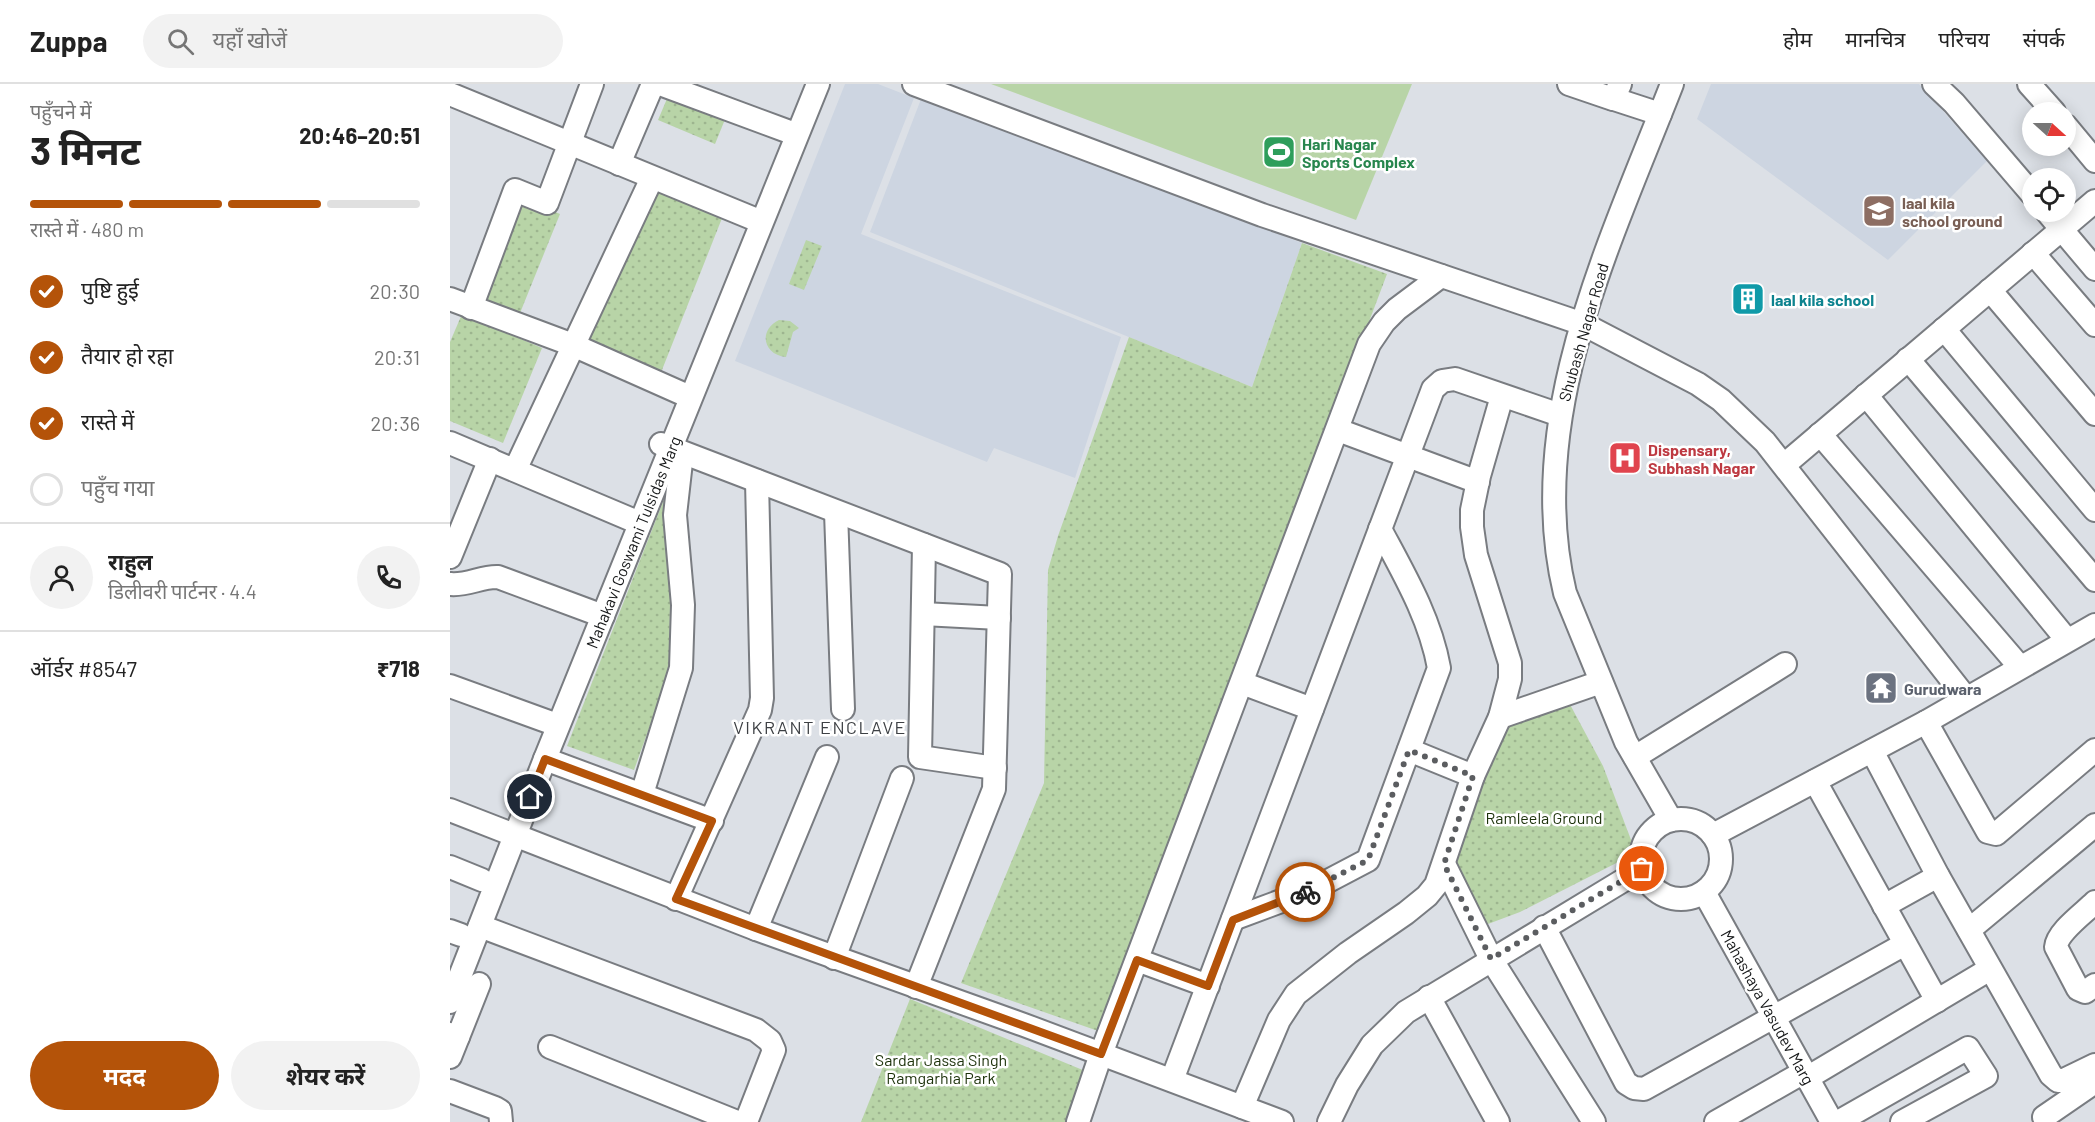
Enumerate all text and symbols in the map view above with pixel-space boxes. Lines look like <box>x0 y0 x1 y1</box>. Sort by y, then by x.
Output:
search box <box>143 14 563 68</box>
text: Zuppa <box>30 24 107 58</box>
icon: search <box>164 25 197 58</box>
text: यहाँ खोजें <box>212 26 287 52</box>
text: होम <box>1783 26 1812 51</box>
text: मानचित्र <box>1845 26 1905 51</box>
text: परिचय <box>1938 26 1990 51</box>
text: संपर्क <box>2023 26 2065 51</box>
text: पहुँचने में <box>30 99 92 123</box>
north arrow <box>2022 102 2076 156</box>
map controls <box>2022 102 2076 222</box>
text: 20:46–20:51 <box>299 122 420 148</box>
text: 3 मिनट <box>30 126 141 173</box>
sports icon: Hari Nagar Sports Complex <box>1261 134 1297 170</box>
place label: Hari Nagar Sports Complex <box>1302 134 1415 171</box>
button: locate <box>2022 168 2076 222</box>
school or university icon: laal kila school ground <box>1861 193 1897 229</box>
place label: laal kila school ground <box>1902 193 2002 230</box>
text: रास्ते में · 480 m <box>30 217 144 241</box>
street label: Shubash Nagar Road <box>1554 261 1612 403</box>
icon: check <box>30 275 63 308</box>
text: पुष्टि हुई <box>81 276 139 302</box>
text: 20:30 <box>370 279 420 303</box>
building icon: laal kila school <box>1730 281 1766 317</box>
place label: laal kila school <box>1771 290 1874 309</box>
icon: check <box>30 341 63 374</box>
text: तैयार हो रहा <box>81 342 174 368</box>
text: 20:31 <box>374 345 420 369</box>
icon: check <box>30 407 63 440</box>
text: रास्ते में <box>81 408 134 434</box>
text: 20:36 <box>371 411 420 435</box>
street label: Mahakavi Goswami Tulsidas Marg <box>582 433 684 651</box>
hospital icon: Dispensary, Subhash Nagar <box>1607 440 1643 476</box>
place label: Dispensary, Subhash Nagar <box>1648 440 1755 477</box>
text: पहुँच गया <box>81 474 154 500</box>
button: person <box>30 546 93 609</box>
button: phone <box>357 546 420 609</box>
text: राहुल <box>108 548 153 574</box>
text: डिलीवरी पार्टनर · 4.4 <box>108 579 257 603</box>
text: ऑर्डर #8547 <box>30 655 137 681</box>
text: ₹718 <box>377 655 420 681</box>
temple icon: Gurudwara <box>1863 670 1899 706</box>
place label: Gurudwara <box>1904 679 1981 698</box>
district label: VIKRANT ENCLAVE <box>733 716 907 738</box>
pin <box>504 771 555 822</box>
icon: home <box>513 780 546 813</box>
park label: Ramleela Ground <box>1485 808 1603 827</box>
pin <box>1616 843 1667 894</box>
icon: bag <box>1625 852 1658 885</box>
courier <box>1275 862 1335 922</box>
icon: bike <box>1289 876 1322 909</box>
street label: Mahashaya Vasudev Marg <box>1717 926 1819 1088</box>
button: मदद <box>30 1041 219 1110</box>
button: शेयर करें <box>231 1041 420 1110</box>
park label: Sardar Jassa Singh Ramgarhia Park <box>875 1050 1007 1087</box>

